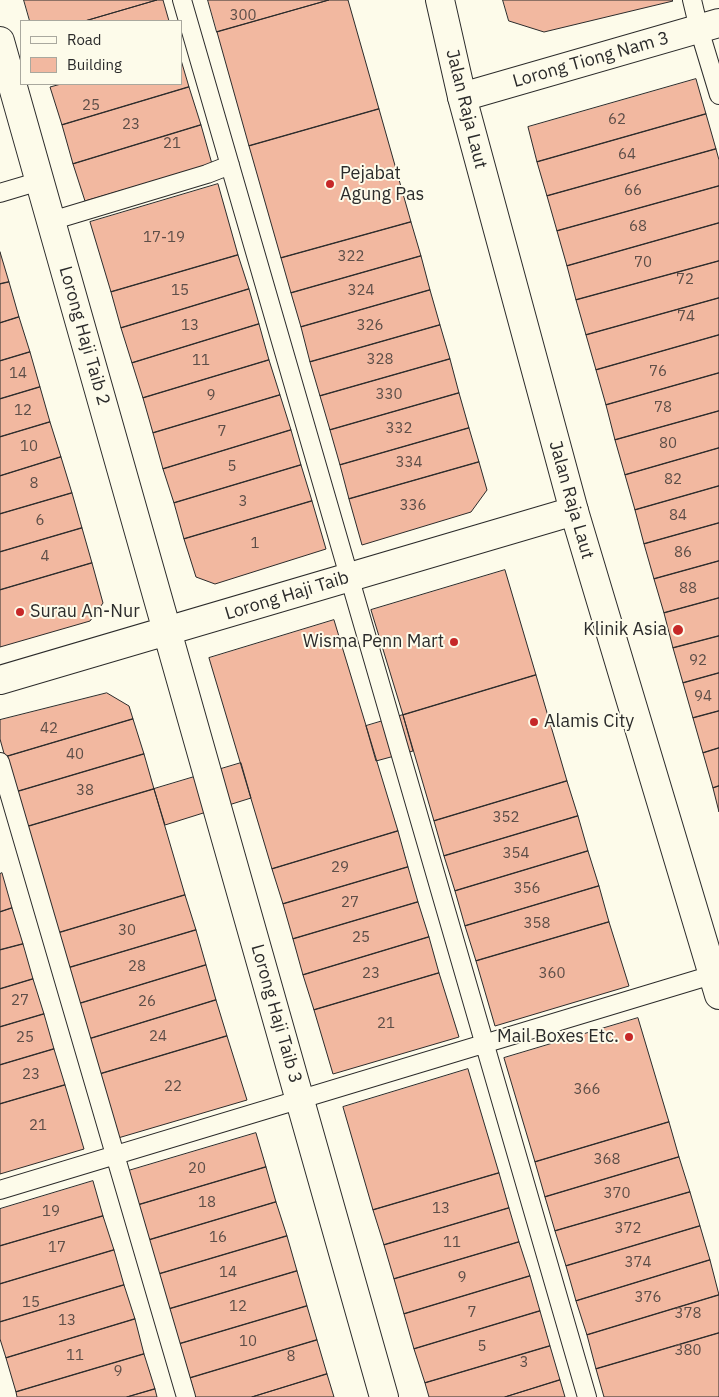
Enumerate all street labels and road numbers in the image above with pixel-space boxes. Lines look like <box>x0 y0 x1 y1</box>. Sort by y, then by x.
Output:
street label: Lorong Tiong Nam 3 <box>510 27 672 93</box>
street label: Jalan Raja Laut <box>441 47 491 171</box>
street label: Lorong Haji Taib 2 <box>54 264 114 408</box>
street label: Jalan Raja Laut <box>544 438 598 562</box>
street label: Lorong Haji Taib <box>222 567 352 625</box>
street label: Lorong Haji Taib 3 <box>246 942 306 1086</box>

